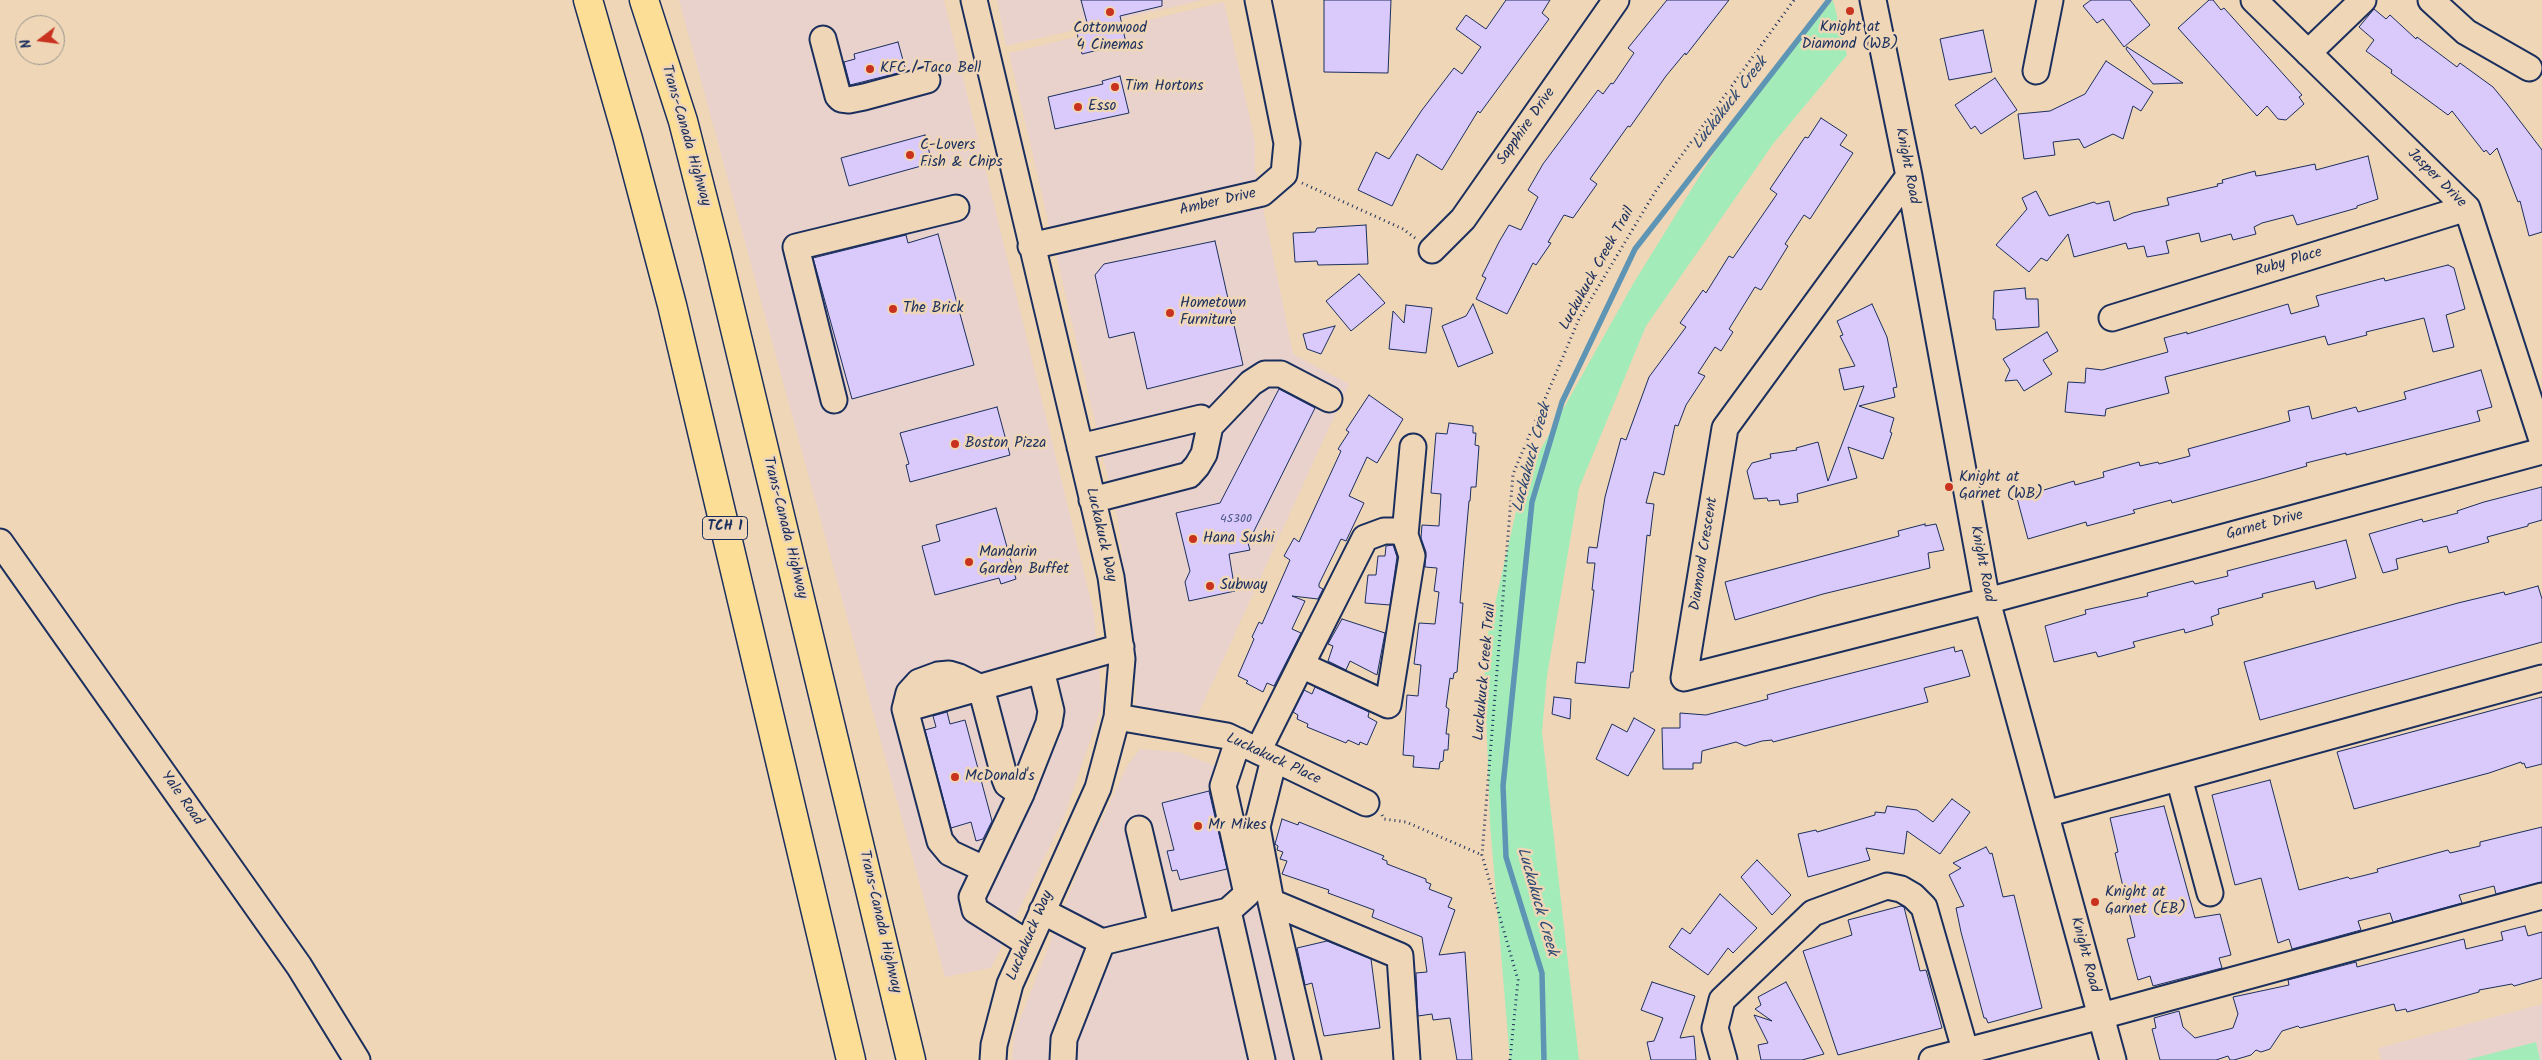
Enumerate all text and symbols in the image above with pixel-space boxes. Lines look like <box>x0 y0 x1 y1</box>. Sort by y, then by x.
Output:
marker: Knight at Diamond (WB) <box>1844 5 1856 17</box>
marker: Cottonwood 4 Cinemas <box>1104 6 1116 18</box>
north arrow <box>15 15 65 65</box>
place label: Knight at Diamond (WB) <box>1802 19 1898 54</box>
place label: Cottonwood 4 Cinemas <box>1073 20 1147 55</box>
text: N <box>15 37 38 51</box>
water label: Luckakuck Creek <box>1689 54 1773 154</box>
place label: KFC / Taco Bell <box>880 60 981 78</box>
street label: Trans-Canada Highway <box>656 63 714 209</box>
marker: KFC / Taco Bell <box>864 63 876 75</box>
place label: Tim Hortons <box>1125 78 1203 96</box>
marker: Tim Hortons <box>1109 81 1121 93</box>
street label: Sapphire Drive <box>1494 85 1560 169</box>
place label: Esso <box>1088 98 1116 116</box>
marker: Esso <box>1072 101 1084 113</box>
street label: Knight Road <box>1890 126 1922 206</box>
place label: C-Lovers Fish & Chips <box>920 137 1003 172</box>
street label: Jasper Drive <box>2403 146 2469 212</box>
marker: C-Lovers Fish & Chips <box>904 149 916 161</box>
street label: Amber Drive <box>1178 185 1258 221</box>
street label: Luckukuck Creek Trail <box>1557 204 1639 334</box>
street label: Ruby Place <box>2253 244 2325 282</box>
place label: Hometown Furniture <box>1180 295 1246 330</box>
place label: The Brick <box>903 300 964 318</box>
marker: The Brick <box>887 303 899 315</box>
marker: Hometown Furniture <box>1164 307 1176 319</box>
water label: Luckakuck Creek <box>1509 402 1557 514</box>
place label: Boston Pizza <box>965 435 1046 453</box>
marker: Boston Pizza <box>949 438 961 450</box>
street label: Trans-Canada Highway <box>758 455 810 601</box>
place label: Knight at Garnet (WB) <box>1959 469 2043 504</box>
marker: Knight at Garnet (WB) <box>1943 481 1955 493</box>
street label: Luckakuck Way <box>1080 486 1120 584</box>
street label: Diamond Crescent <box>1687 496 1723 612</box>
street label: Garnet Drive <box>2225 507 2305 545</box>
house number: 45300 <box>1220 513 1252 527</box>
road number: TCH 1 <box>702 516 748 540</box>
street label: Knight Road <box>1965 524 1997 604</box>
place label: Hana Sushi <box>1203 530 1274 548</box>
marker: Hana Sushi <box>1187 533 1199 545</box>
place label: Mandarin Garden Buffet <box>979 544 1069 579</box>
marker: Mandarin Garden Buffet <box>963 556 975 568</box>
place label: Subway <box>1220 577 1267 595</box>
marker: Subway <box>1204 580 1216 592</box>
street label: Luckukuck Creek Trail <box>1471 602 1501 742</box>
street label: Luckakuck Place <box>1223 730 1323 790</box>
street label: Yale Road <box>156 768 206 830</box>
place label: McDonald's <box>965 768 1035 786</box>
marker: McDonald's <box>949 771 961 783</box>
place label: Mr Mikes <box>1208 817 1266 835</box>
marker: Mr Mikes <box>1192 820 1204 832</box>
water label: Luckakuck Creek <box>1511 846 1561 958</box>
street label: Trans-Canada Highway <box>854 849 904 995</box>
place label: Knight at Garnet (EB) <box>2105 884 2186 919</box>
street label: Luckakuck Way <box>1004 888 1058 984</box>
marker: Knight at Garnet (EB) <box>2089 896 2101 908</box>
street label: Knight Road <box>2065 915 2103 995</box>

